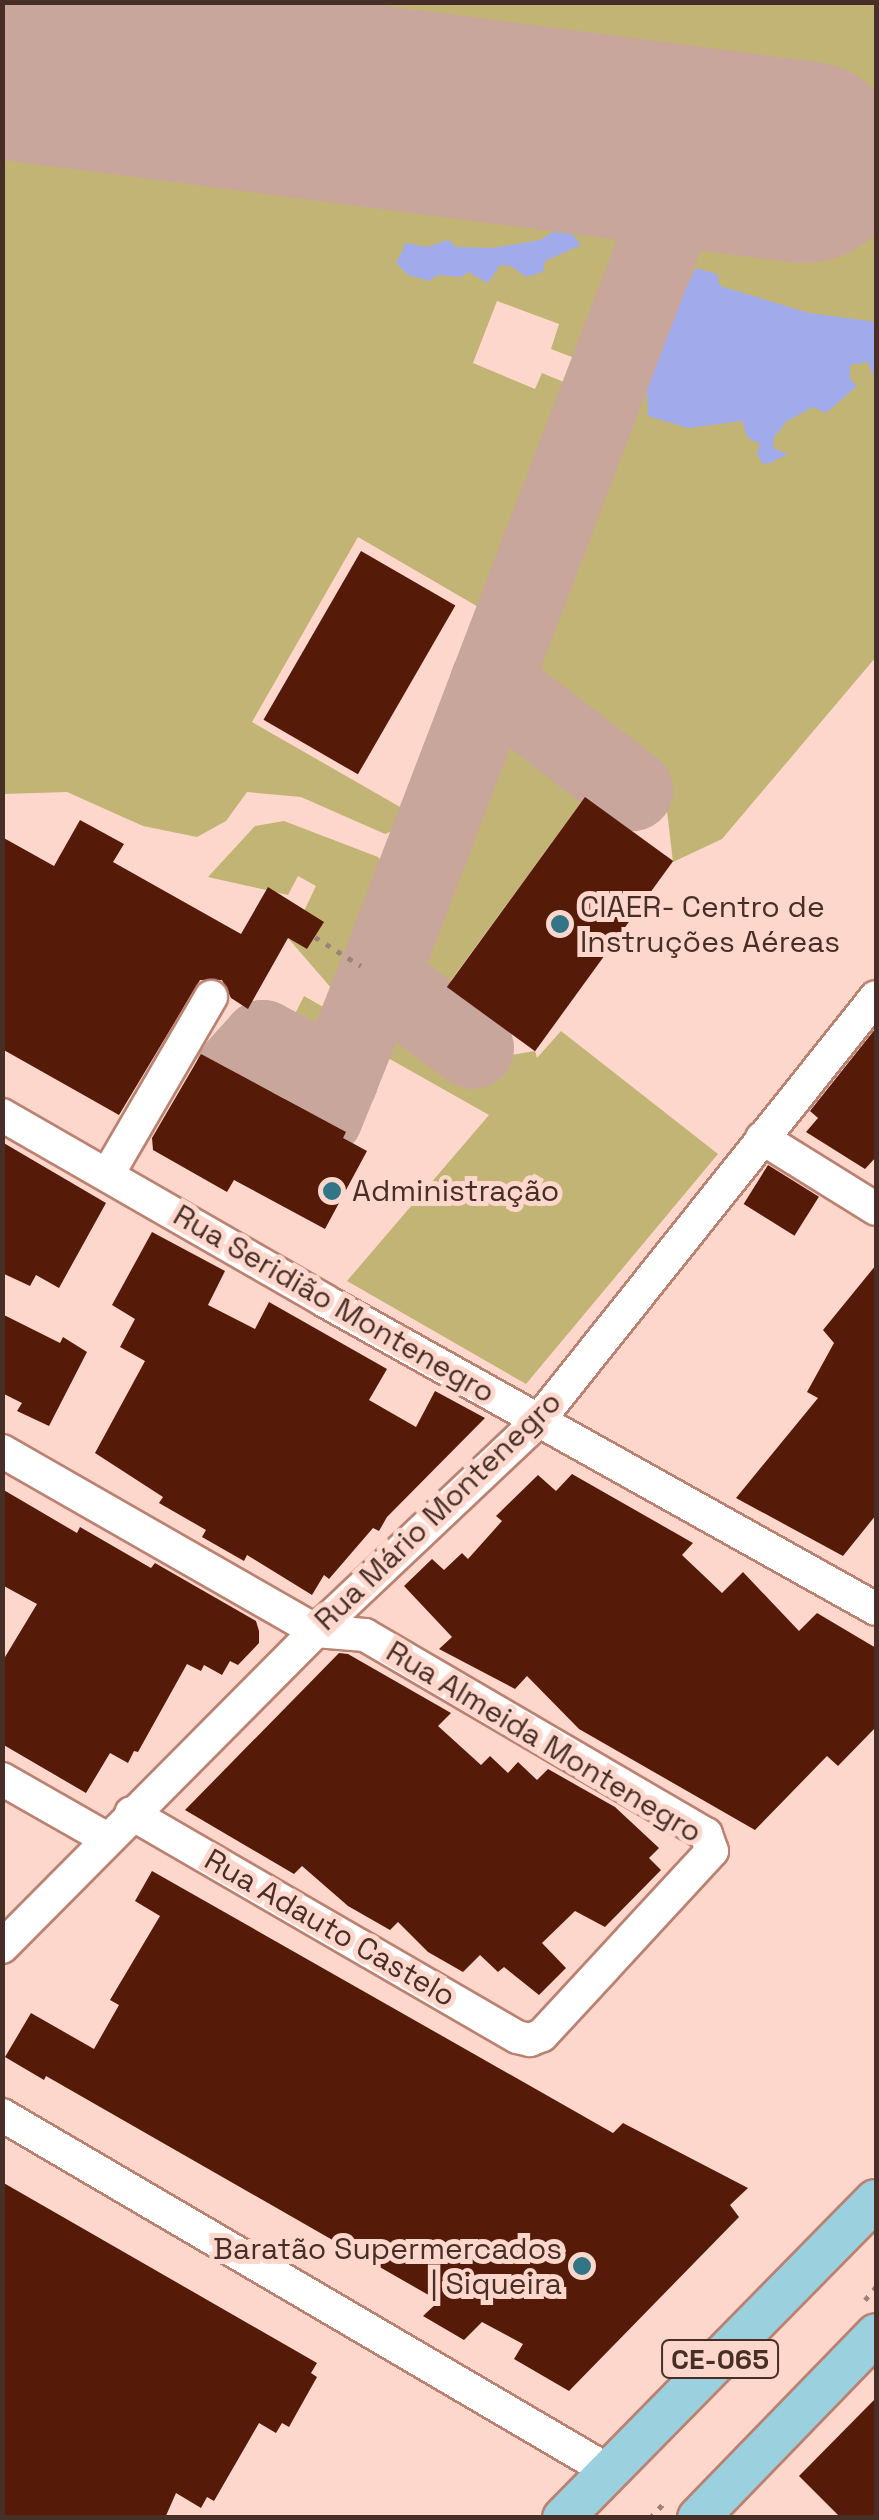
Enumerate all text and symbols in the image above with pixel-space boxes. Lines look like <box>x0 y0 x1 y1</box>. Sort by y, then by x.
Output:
place label: CIAER- Centro de Instruções Aéreas <box>580 889 841 960</box>
marker: CIAER- Centro de Instruções Aéreas <box>549 913 571 935</box>
place label: Administração <box>352 1173 559 1209</box>
marker: Administração <box>321 1180 343 1202</box>
street label: Rua Seridião Montenegro <box>167 1197 501 1411</box>
street label: Rua Mário Montenegro <box>307 1384 569 1638</box>
street label: Rua Almeida Montenegro <box>380 1633 708 1851</box>
street label: Rua Adauto Castelo <box>198 1841 462 2015</box>
place label: Baratão Supermercados | Siqueira <box>213 2231 562 2302</box>
marker: Baratão Supermercados | Siqueira <box>571 2255 593 2277</box>
road number: CE-065 <box>660 2336 780 2382</box>

